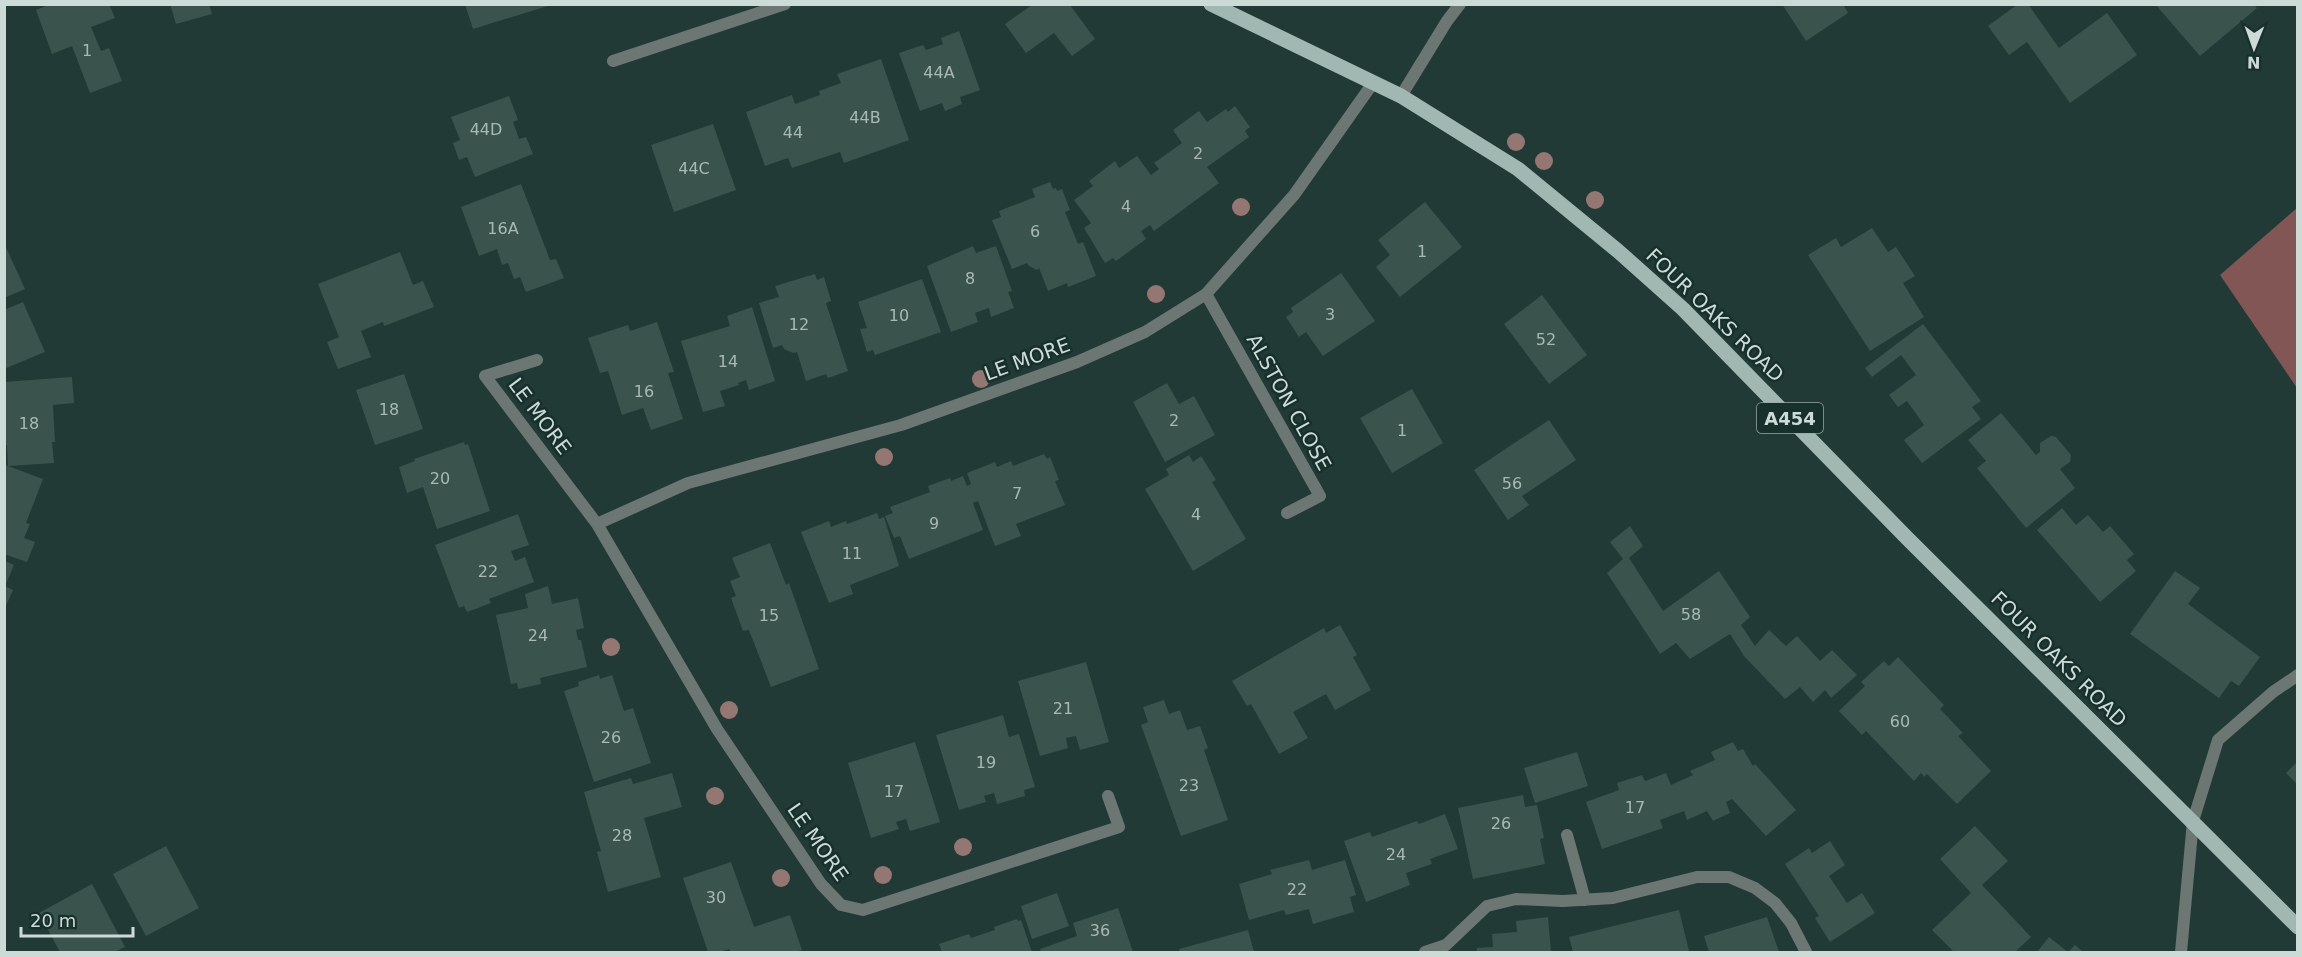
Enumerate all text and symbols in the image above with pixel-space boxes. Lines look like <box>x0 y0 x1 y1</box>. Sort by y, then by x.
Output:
north arrow <box>2224 18 2284 78</box>
house number: 1 <box>82 41 92 60</box>
text: N <box>2247 53 2261 72</box>
house number: 44A <box>923 63 955 82</box>
house number: 44B <box>849 108 881 127</box>
house number: 44D <box>470 120 502 139</box>
house number: 44 <box>783 123 803 142</box>
house number: 2 <box>1193 144 1203 163</box>
house number: 44C <box>678 159 710 178</box>
house number: 4 <box>1121 197 1131 216</box>
house number: 16A <box>487 219 519 238</box>
house number: 6 <box>1030 222 1040 241</box>
house number: 1 <box>1417 242 1427 261</box>
street label: FOUR OAKS ROAD <box>1641 243 1789 387</box>
house number: 8 <box>965 269 975 288</box>
house number: 3 <box>1325 305 1335 324</box>
house number: 10 <box>889 306 909 325</box>
house number: 12 <box>789 315 809 334</box>
street label: ALSTON CLOSE <box>1242 330 1336 474</box>
house number: 52 <box>1536 330 1556 349</box>
street label: LE MORE <box>981 332 1073 386</box>
house number: 14 <box>718 352 738 371</box>
street label: LE MORE <box>503 373 577 459</box>
house number: 16 <box>634 382 654 401</box>
house number: 18 <box>379 400 399 419</box>
road number: A454 <box>1757 403 1823 433</box>
house number: 2 <box>1169 411 1179 430</box>
house number: 18 <box>19 414 39 433</box>
house number: 1 <box>1397 421 1407 440</box>
house number: 20 <box>430 469 450 488</box>
house number: 56 <box>1502 474 1522 493</box>
house number: 7 <box>1012 484 1022 503</box>
house number: 4 <box>1191 505 1201 524</box>
house number: 9 <box>929 514 939 533</box>
house number: 11 <box>842 544 862 563</box>
house number: 22 <box>478 562 498 581</box>
street label: FOUR OAKS ROAD <box>1986 586 2132 732</box>
house number: 58 <box>1681 605 1701 624</box>
house number: 15 <box>759 606 779 625</box>
house number: 24 <box>528 626 548 645</box>
house number: 21 <box>1053 699 1073 718</box>
house number: 60 <box>1890 712 1910 731</box>
house number: 26 <box>601 728 621 747</box>
house number: 19 <box>976 753 996 772</box>
house number: 23 <box>1179 776 1199 795</box>
house number: 17 <box>884 782 904 801</box>
street label: LE MORE <box>782 798 854 886</box>
house number: 17 <box>1625 798 1645 817</box>
house number: 26 <box>1491 814 1511 833</box>
house number: 28 <box>612 826 632 845</box>
house number: 24 <box>1386 845 1406 864</box>
house number: 22 <box>1287 880 1307 899</box>
house number: 30 <box>706 888 726 907</box>
scale bar <box>21 900 134 938</box>
text: 20 m <box>30 910 76 931</box>
house number: 36 <box>1090 921 1110 940</box>

